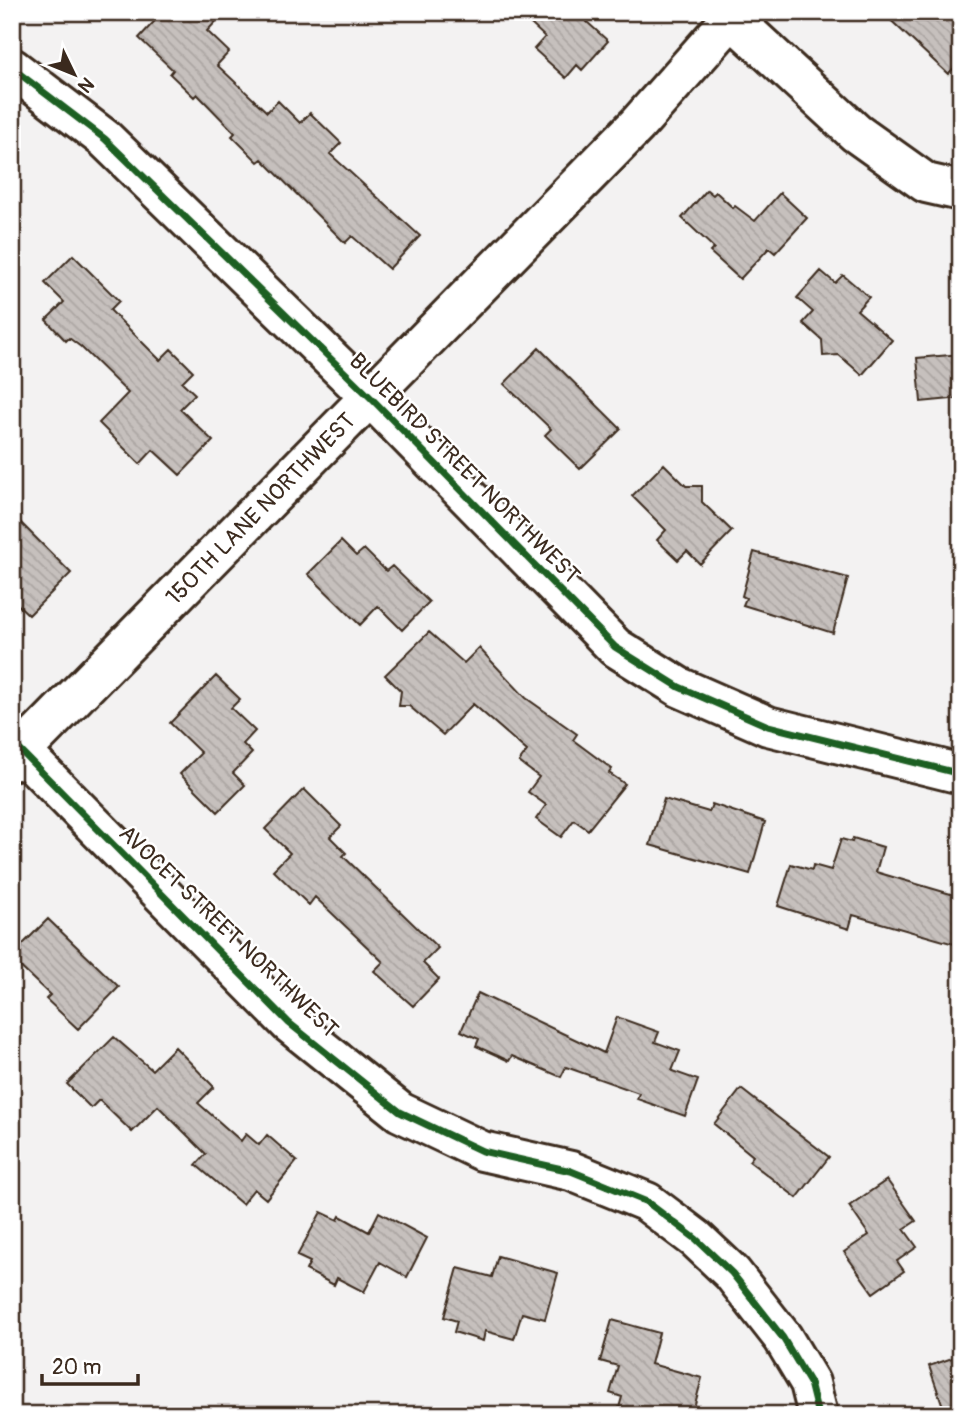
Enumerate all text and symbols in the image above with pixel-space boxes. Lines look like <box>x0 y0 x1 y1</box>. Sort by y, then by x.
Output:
north arrow <box>38 38 108 108</box>
text: N <box>72 72 99 98</box>
street label: BLUEBIRD STREET NORTHWEST <box>343 347 586 590</box>
street label: 150TH LANE NORTHWEST <box>160 406 362 611</box>
street label: AVOCET STREET NORTHWEST <box>113 819 345 1044</box>
scale bar <box>42 1343 138 1387</box>
text: 20 m <box>52 1354 101 1381</box>

